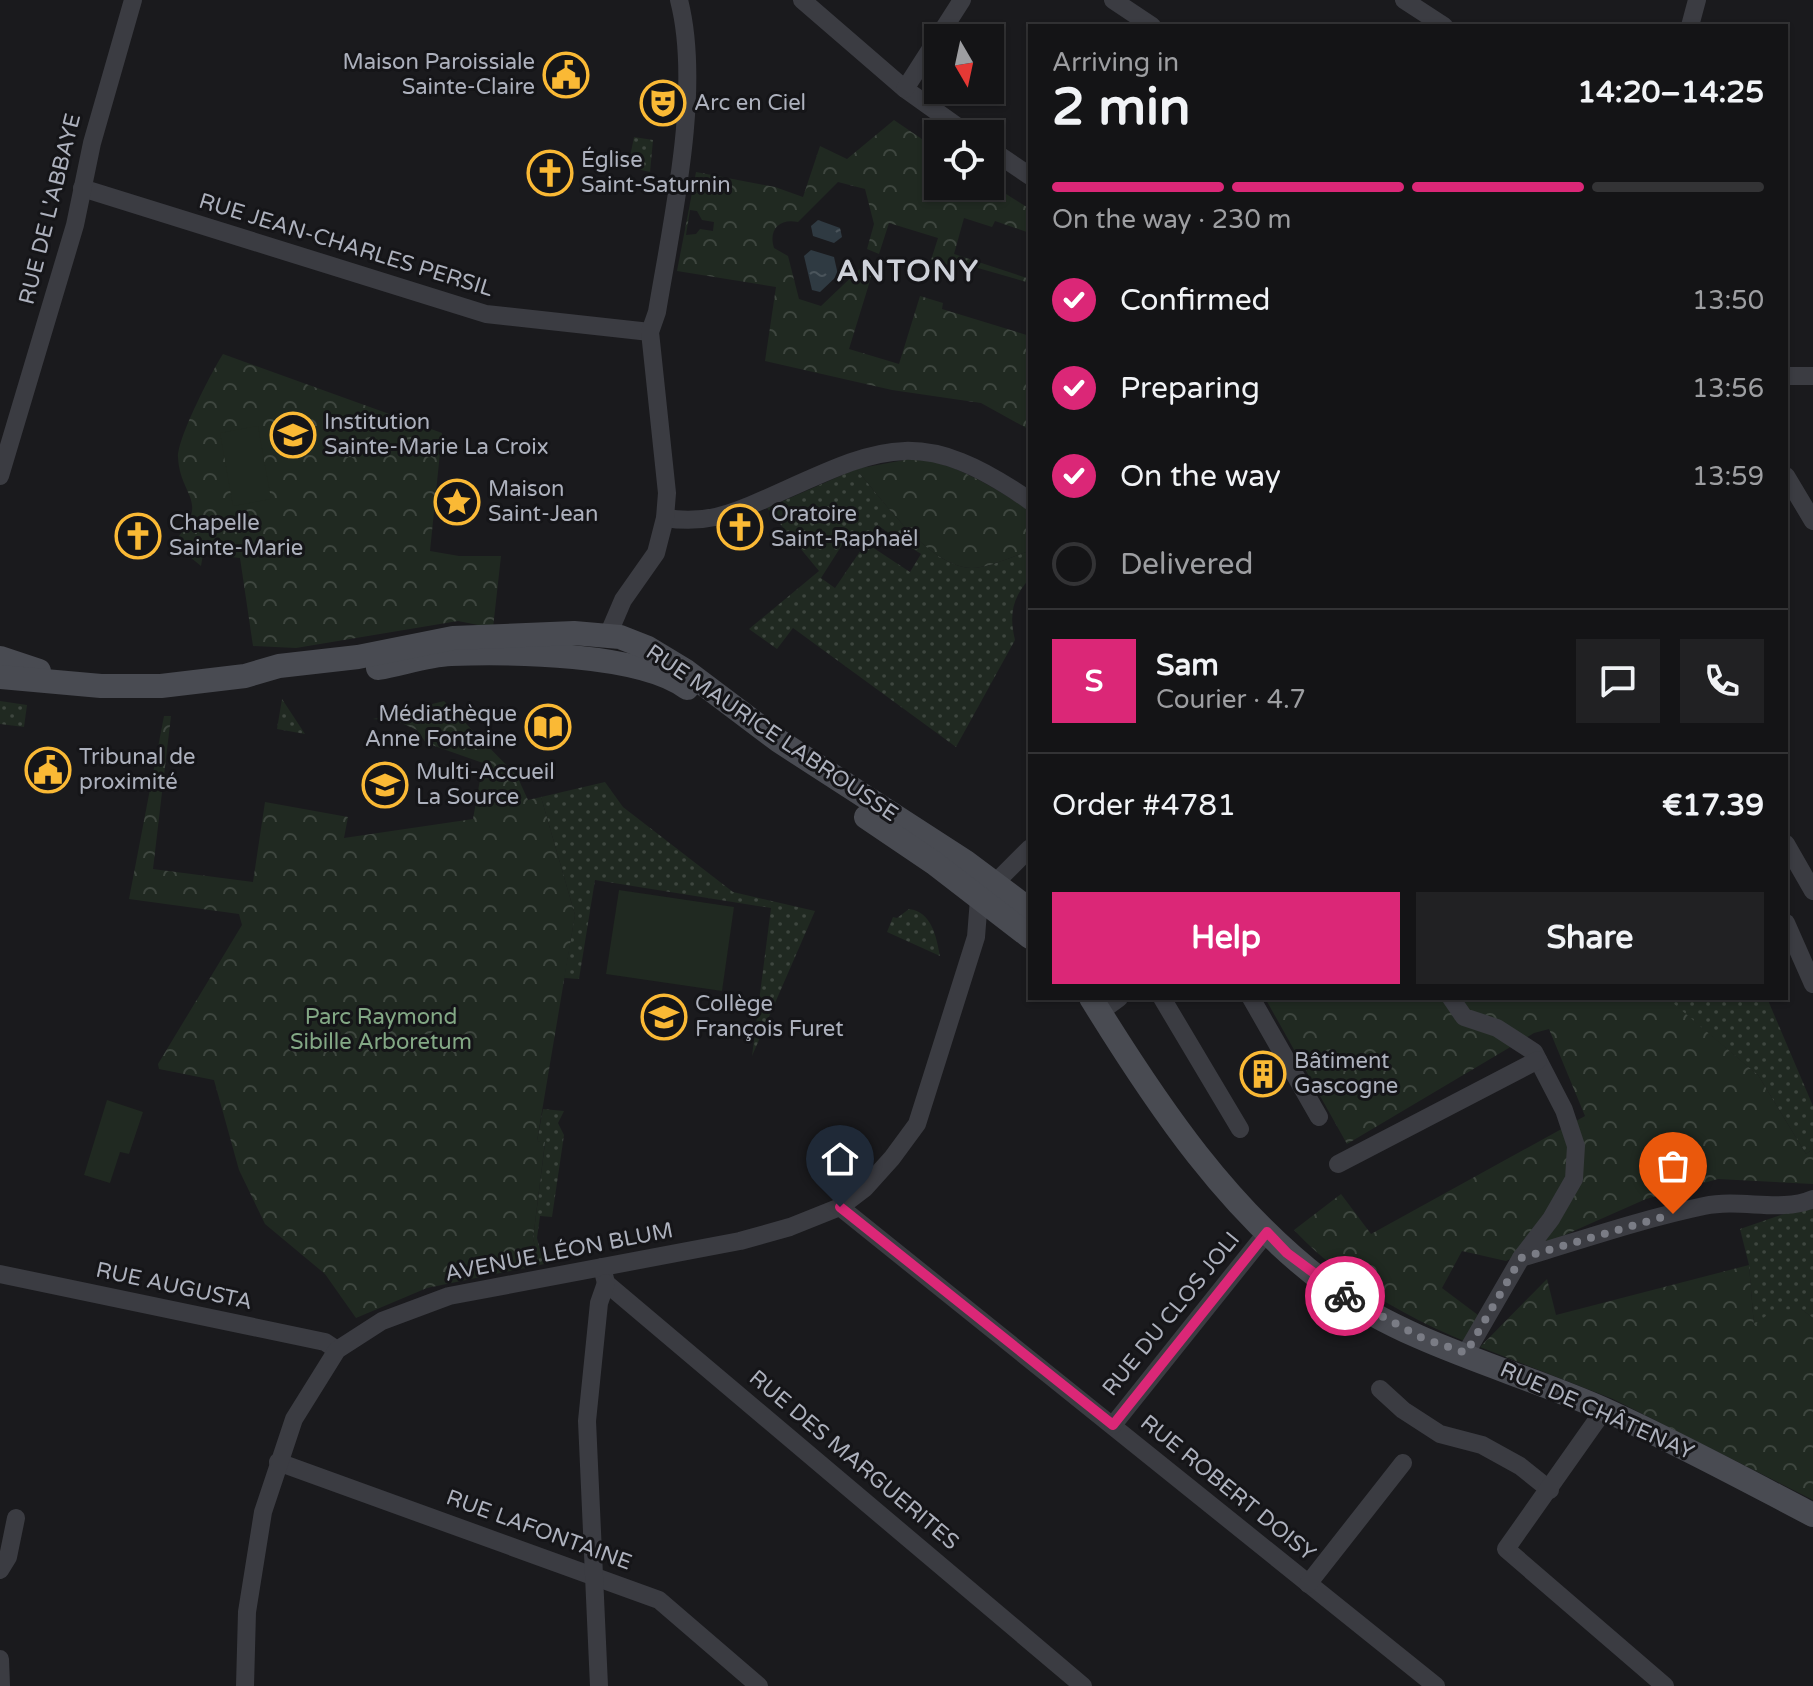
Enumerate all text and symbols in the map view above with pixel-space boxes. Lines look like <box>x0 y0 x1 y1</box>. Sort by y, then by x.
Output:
north arrow <box>924 24 1004 104</box>
map controls <box>924 24 1004 200</box>
text: Arriving in <box>1052 47 1179 78</box>
place label: Maison Paroissiale Sainte-Claire <box>342 49 535 100</box>
public building icon: Maison Paroissiale Sainte-Claire <box>542 51 590 99</box>
text: 14:20–14:25 <box>1577 74 1764 111</box>
text: 2 min <box>1052 76 1191 139</box>
theatre icon: Arc en Ciel <box>639 79 687 127</box>
place label: Arc en Ciel <box>694 90 806 116</box>
street label: RUE DE L'ABBAYE <box>14 111 86 307</box>
button: locate <box>924 120 1004 200</box>
place label: Église Saint-Saturnin <box>581 146 731 198</box>
church icon: Église Saint-Saturnin <box>526 149 574 197</box>
street label: RUE JEAN-CHARLES PERSIL <box>196 188 497 302</box>
text: On the way · 230 m <box>1052 204 1291 235</box>
district label: ANTONY <box>836 253 980 290</box>
icon: check <box>1052 278 1096 322</box>
text: Confirmed <box>1120 282 1271 319</box>
text: 13:50 <box>1692 285 1764 316</box>
icon: check <box>1052 366 1096 410</box>
text: Preparing <box>1120 370 1260 407</box>
text: 13:56 <box>1692 373 1764 404</box>
place label: Institution Sainte-Marie La Croix <box>324 409 549 460</box>
school or university icon: Institution Sainte-Marie La Croix <box>269 411 317 459</box>
icon: check <box>1052 454 1096 498</box>
text: On the way <box>1120 458 1281 495</box>
text: 13:59 <box>1692 461 1764 492</box>
place label: Maison Saint-Jean <box>488 476 598 527</box>
place icon: Maison Saint-Jean <box>433 478 481 526</box>
place label: Oratoire Saint-Raphaël <box>771 501 919 552</box>
church icon: Oratoire Saint-Raphaël <box>716 503 764 551</box>
place label: Chapelle Sainte-Marie <box>169 510 303 561</box>
church icon: Chapelle Sainte-Marie <box>114 512 162 560</box>
text: Delivered <box>1120 546 1254 583</box>
street label: RUE MAURICE LABROUSSE <box>641 639 903 827</box>
button: chat <box>1576 639 1660 723</box>
button: phone <box>1680 639 1764 723</box>
text: Sam <box>1156 647 1219 684</box>
text: S <box>1085 663 1103 700</box>
text: Courier · 4.7 <box>1156 684 1306 715</box>
place label: Médiathèque Anne Fontaine <box>365 701 517 752</box>
library icon: Médiathèque Anne Fontaine <box>524 703 572 751</box>
place label: Tribunal de proximité <box>79 744 196 795</box>
public building icon: Tribunal de proximité <box>24 746 72 794</box>
place label: Multi-Accueil La Source <box>416 759 555 810</box>
school or university icon: Multi-Accueil La Source <box>361 761 409 809</box>
text: Order #4781 <box>1052 787 1236 824</box>
text: €17.39 <box>1662 787 1764 824</box>
button: Help <box>1052 892 1400 984</box>
button: Share <box>1416 892 1764 984</box>
place label: Collège François Furet <box>695 991 844 1042</box>
school or university icon: Collège François Furet <box>640 993 688 1041</box>
park label: Parc Raymond Sibille Arboretum <box>290 1004 472 1055</box>
place label: Bâtiment Gascogne <box>1294 1048 1398 1099</box>
building icon: Bâtiment Gascogne <box>1239 1050 1287 1098</box>
pin <box>806 1125 874 1207</box>
pin <box>1639 1132 1707 1214</box>
icon: home <box>818 1137 862 1181</box>
icon: bag <box>1651 1144 1695 1188</box>
street label: AVENUE LÉON BLUM <box>442 1216 675 1287</box>
street label: RUE DU CLOS JOLI <box>1097 1227 1245 1401</box>
courier <box>1305 1256 1385 1336</box>
street label: RUE AUGUSTA <box>93 1257 255 1315</box>
icon: bike <box>1323 1274 1367 1318</box>
street label: RUE DE CHÂTENAY <box>1496 1356 1698 1465</box>
street label: RUE DES MARGUERITES <box>744 1365 964 1555</box>
street label: RUE ROBERT DOISY <box>1135 1409 1321 1567</box>
street label: RUE LAFONTAINE <box>443 1484 635 1576</box>

